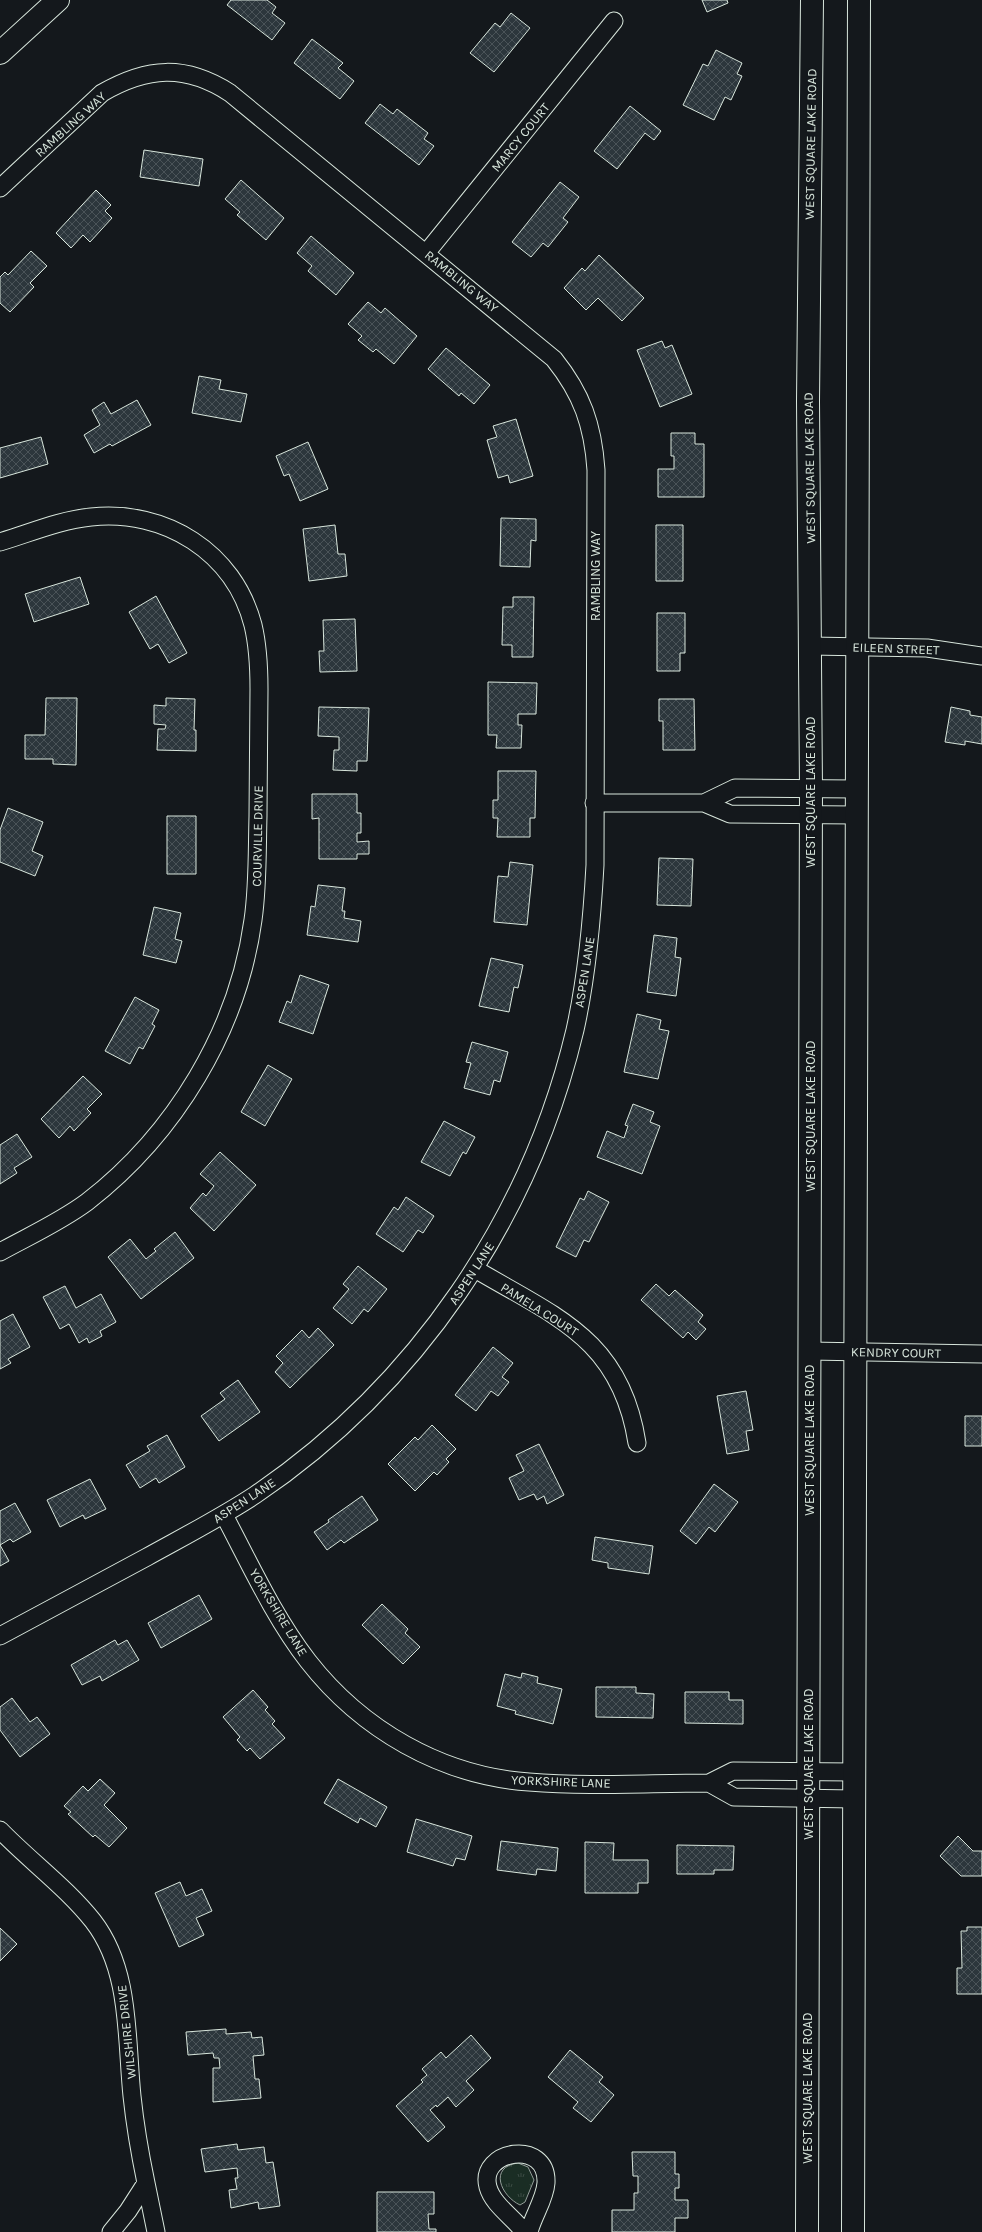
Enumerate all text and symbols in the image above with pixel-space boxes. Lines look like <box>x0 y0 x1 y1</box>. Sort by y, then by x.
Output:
street label: WEST SQUARE LAKE ROAD <box>802 68 819 220</box>
street label: RAMBLING WAY <box>32 89 109 160</box>
street label: MARCY COURT <box>488 100 553 175</box>
street label: RAMBLING WAY <box>422 247 501 316</box>
street label: WEST SQUARE LAKE ROAD <box>801 392 818 544</box>
street label: RAMBLING WAY <box>588 531 603 621</box>
street label: EILEEN STREET <box>852 639 940 658</box>
street label: WEST SQUARE LAKE ROAD <box>803 716 818 868</box>
street label: COURVILLE DRIVE <box>249 785 266 887</box>
street label: ASPEN LANE <box>571 936 597 1009</box>
street label: WEST SQUARE LAKE ROAD <box>803 1040 818 1192</box>
street label: ASPEN LANE <box>446 1239 497 1307</box>
street label: PAMELA COURT <box>498 1280 582 1339</box>
street label: KENDRY COURT <box>851 1344 942 1361</box>
street label: WEST SQUARE LAKE ROAD <box>802 1364 817 1516</box>
street label: ASPEN LANE <box>210 1475 278 1526</box>
street label: YORKSHIRE LANE <box>247 1566 311 1659</box>
street label: WEST SQUARE LAKE ROAD <box>801 1688 816 1840</box>
street label: YORKSHIRE LANE <box>511 1772 611 1791</box>
street label: WILSHIRE DRIVE <box>114 1984 139 2080</box>
street label: WEST SQUARE LAKE ROAD <box>800 2012 815 2164</box>

